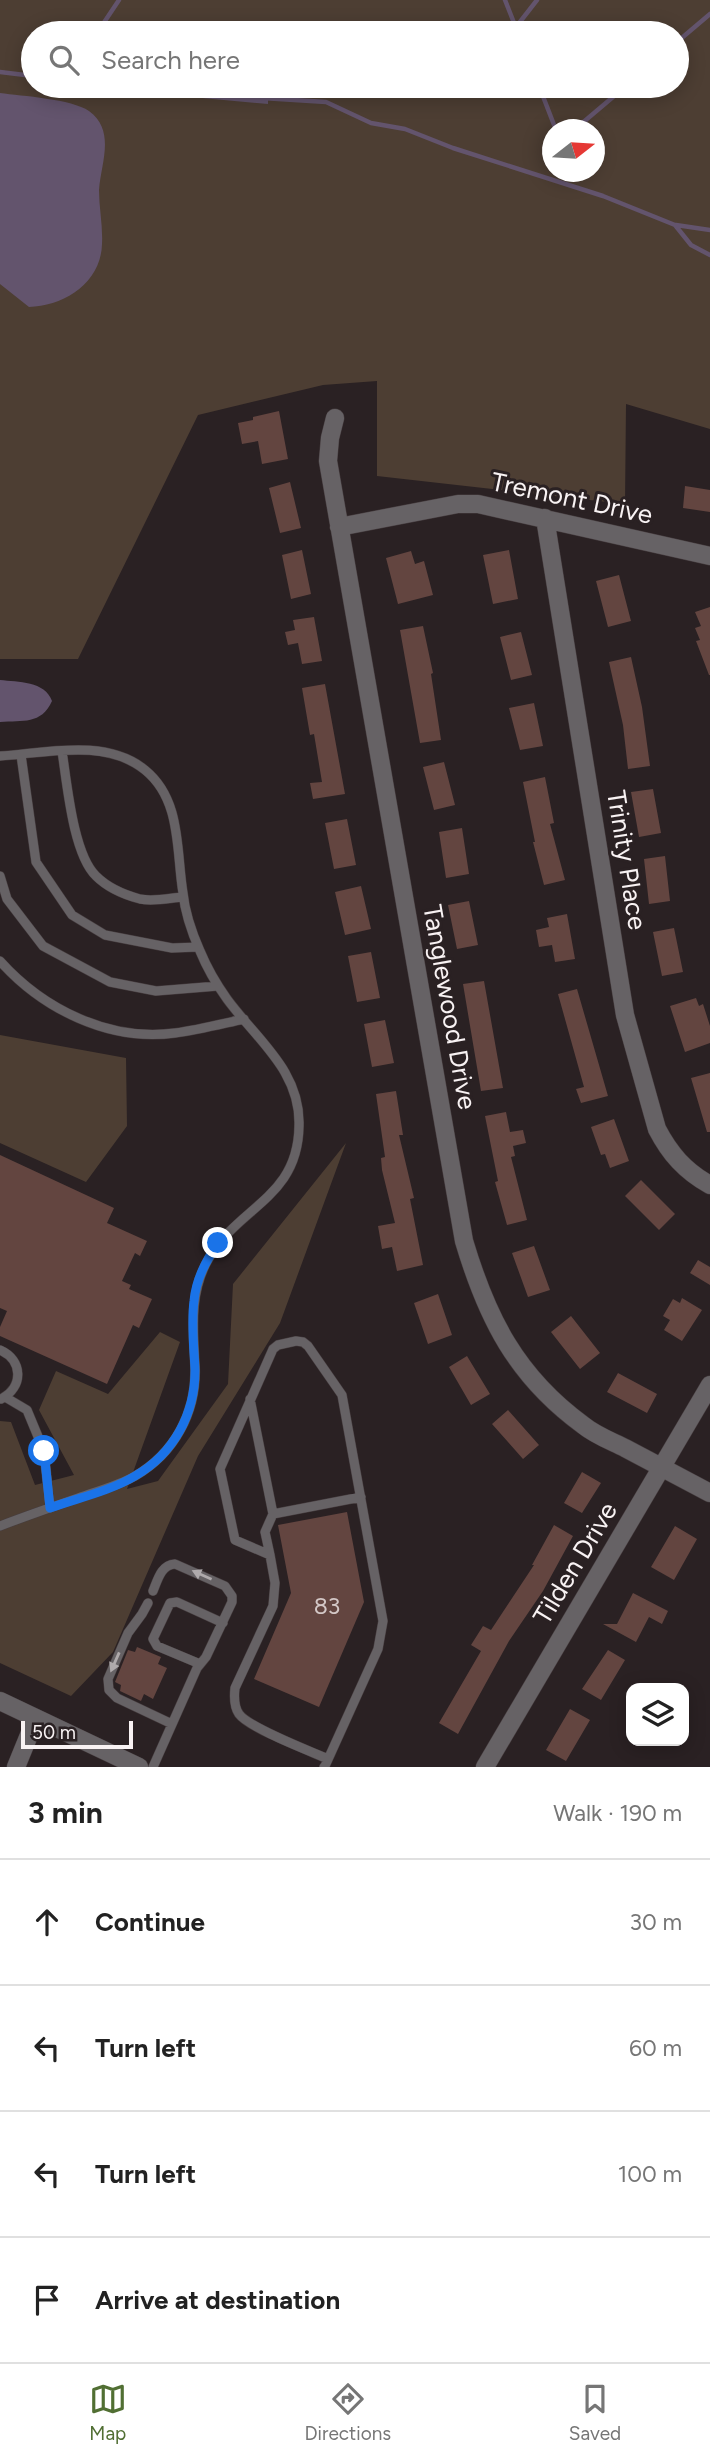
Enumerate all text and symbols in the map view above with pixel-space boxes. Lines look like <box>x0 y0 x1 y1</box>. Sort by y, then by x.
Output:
search box <box>21 21 689 98</box>
icon: search <box>45 41 83 79</box>
text: Search here <box>101 44 240 76</box>
north arrow <box>542 119 605 182</box>
street label: Tremont Drive <box>488 465 656 531</box>
street label: Trinity Place <box>600 788 654 932</box>
street label: Tanglewood Drive <box>416 902 484 1112</box>
route end <box>202 1227 233 1258</box>
route start <box>28 1435 59 1466</box>
street label: Tilden Drive <box>526 1496 624 1630</box>
one-way arrow <box>192 1569 212 1581</box>
house number: 83 <box>314 1592 340 1620</box>
one-way arrow <box>109 1652 121 1672</box>
map controls <box>626 1683 689 1746</box>
button: layers <box>626 1683 689 1746</box>
scale bar <box>21 1718 133 1750</box>
text: 50 m <box>32 1721 76 1744</box>
text: 3 min <box>28 1794 103 1831</box>
text: Walk · 190 m <box>553 1799 682 1827</box>
icon: ahead <box>28 1903 66 1941</box>
text: Continue <box>95 1906 205 1938</box>
text: 30 m <box>629 1908 682 1936</box>
icon: left <box>28 2029 66 2067</box>
text: Turn left <box>95 2032 196 2064</box>
text: 60 m <box>629 2034 682 2062</box>
icon: left <box>28 2155 66 2193</box>
text: Turn left <box>95 2158 196 2190</box>
text: 100 m <box>618 2160 682 2188</box>
icon: arrive <box>28 2281 66 2319</box>
text: Arrive at destination <box>95 2284 340 2316</box>
tab: Map <box>89 2380 127 2445</box>
tab: Directions <box>304 2380 391 2445</box>
tab: Saved <box>569 2380 621 2445</box>

